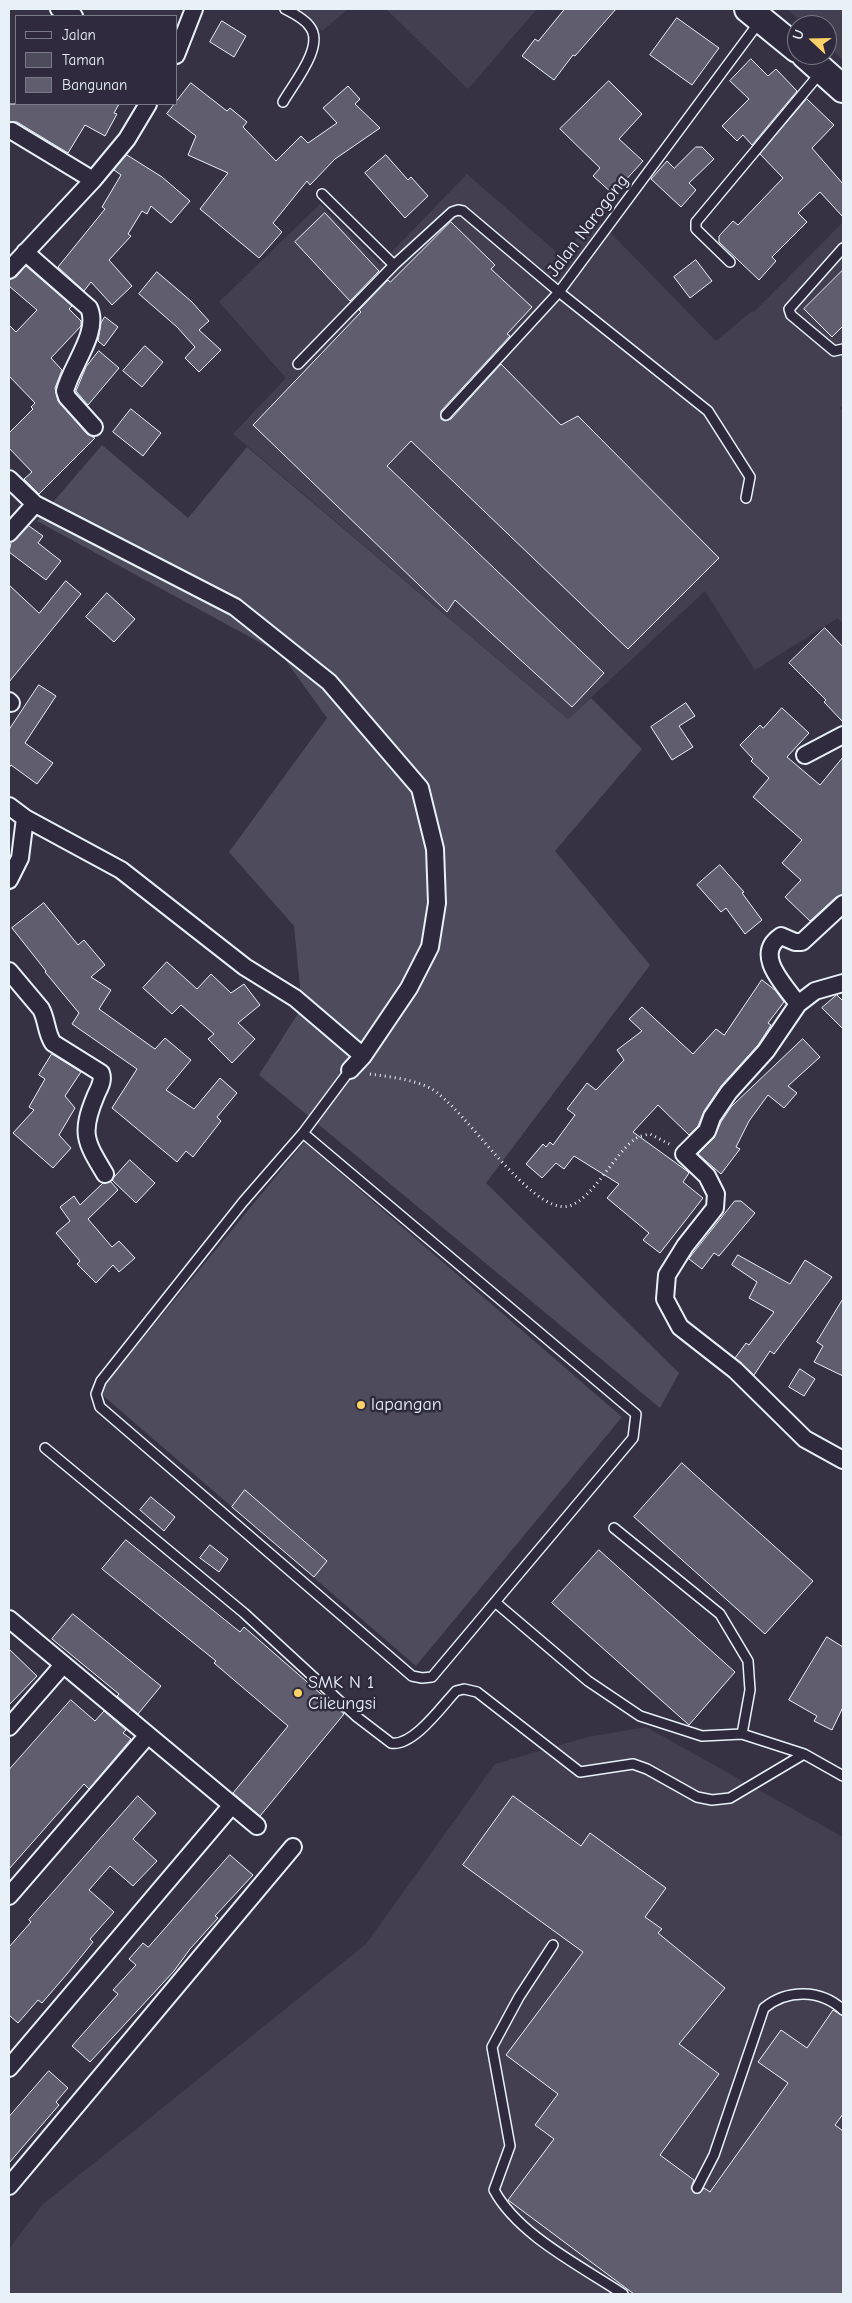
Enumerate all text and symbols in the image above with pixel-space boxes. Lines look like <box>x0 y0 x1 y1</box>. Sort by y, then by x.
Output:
legend <box>15 15 178 105</box>
north arrow <box>787 15 837 65</box>
text: Jalan <box>62 26 96 44</box>
text: U <box>789 27 808 42</box>
text: Taman <box>62 51 105 69</box>
text: Bangunan <box>62 76 127 94</box>
street label: Jalan Narogong <box>542 170 634 282</box>
place label: lapangan <box>371 1394 442 1416</box>
marker: lapangan <box>355 1399 367 1411</box>
place label: SMK N 1 Cileungsi <box>308 1672 376 1715</box>
marker: SMK N 1 Cileungsi <box>292 1687 304 1699</box>

